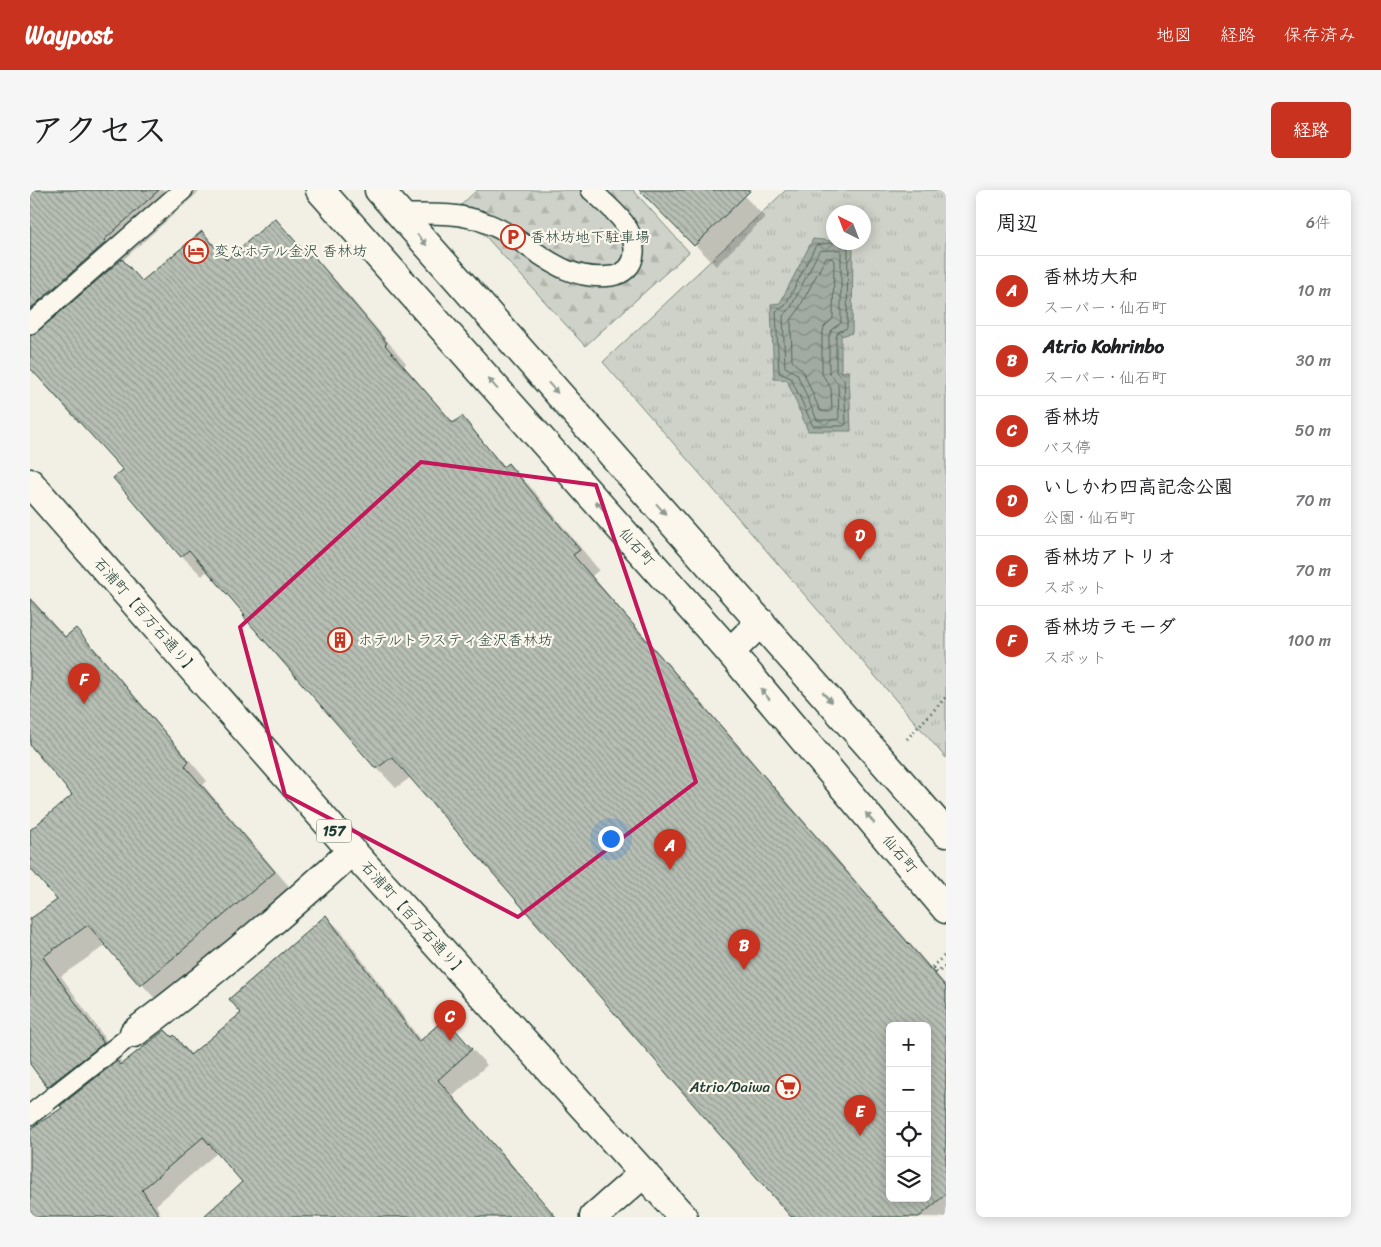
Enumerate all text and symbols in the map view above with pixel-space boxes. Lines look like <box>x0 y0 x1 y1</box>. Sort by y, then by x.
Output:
text: Waypost <box>25 14 113 56</box>
text: 地図 <box>1156 19 1192 51</box>
text: 経路 <box>1220 19 1256 51</box>
text: 保存済み <box>1284 19 1356 51</box>
text: アクセス <box>30 99 168 161</box>
button: 経路 <box>1271 102 1351 158</box>
text: 周辺 <box>996 204 1038 242</box>
north arrow <box>826 205 871 250</box>
text: 6件 <box>1306 208 1331 237</box>
parking icon: 香林坊地下駐車場 <box>500 224 526 250</box>
place label: 香林坊地下駐車場 <box>530 224 650 250</box>
one-way arrow <box>417 233 428 246</box>
hotel icon: 変なホテル金沢 香林坊 <box>183 238 209 264</box>
place label: 変なホテル金沢 香林坊 <box>214 238 367 264</box>
text: 香林坊大和 <box>1043 260 1138 293</box>
text: A <box>1007 276 1017 305</box>
text: 10 m <box>1298 276 1331 305</box>
text: スーパー · 仙石町 <box>1043 293 1167 322</box>
text: Atrio Kohrinbo <box>1043 330 1164 363</box>
text: B <box>1007 346 1017 375</box>
text: 30 m <box>1296 346 1331 375</box>
text: スーパー · 仙石町 <box>1043 363 1167 392</box>
one-way arrow <box>487 378 498 391</box>
one-way arrow <box>548 381 559 394</box>
text: 香林坊 <box>1043 400 1100 433</box>
text: C <box>1007 416 1017 445</box>
text: 50 m <box>1295 416 1331 445</box>
text: バス停 <box>1043 433 1091 462</box>
text: いしかわ四高記念公園 <box>1043 470 1233 503</box>
text: D <box>1007 486 1017 515</box>
text: 70 m <box>1295 486 1331 515</box>
one-way arrow <box>595 499 606 512</box>
one-way arrow <box>655 503 667 515</box>
text: 公園 · 仙石町 <box>1043 503 1136 532</box>
pin: D <box>844 519 876 560</box>
street label: 仙石町 <box>612 522 662 573</box>
text: 香林坊アトリオ <box>1043 540 1176 573</box>
street label: 石浦町【百万石通り】 <box>87 551 205 681</box>
text: E <box>1008 556 1016 585</box>
text: 70 m <box>1295 556 1331 585</box>
text: スポット <box>1043 573 1107 602</box>
text: 香林坊ラモーダ <box>1043 610 1176 643</box>
text: F <box>1008 626 1016 655</box>
text: 100 m <box>1287 626 1331 655</box>
building icon: ホテルトラスティ金沢香林坊 <box>327 627 353 653</box>
place label: ホテルトラスティ金沢香林坊 <box>358 627 553 653</box>
text: スポット <box>1043 643 1107 672</box>
pin: F <box>68 663 100 704</box>
one-way arrow <box>760 687 771 700</box>
one-way arrow <box>821 690 832 703</box>
one-way arrow <box>864 812 875 825</box>
road number: 157 <box>316 820 352 842</box>
your location <box>598 826 624 852</box>
street label: 仙石町 <box>876 828 925 880</box>
pin: A <box>654 829 686 870</box>
street label: 石浦町【百万石通り】 <box>354 855 474 983</box>
pin: B <box>728 929 760 970</box>
pin: C <box>434 1000 466 1041</box>
map controls <box>886 1022 931 1202</box>
button: + <box>886 1022 931 1067</box>
button: − <box>886 1067 931 1112</box>
place label: Atrio/Daiwa <box>689 1074 770 1100</box>
supermarket icon: Atrio/Daiwa <box>775 1074 801 1100</box>
pin: E <box>844 1095 876 1136</box>
button: locate <box>886 1112 931 1157</box>
button: layers <box>886 1157 931 1202</box>

